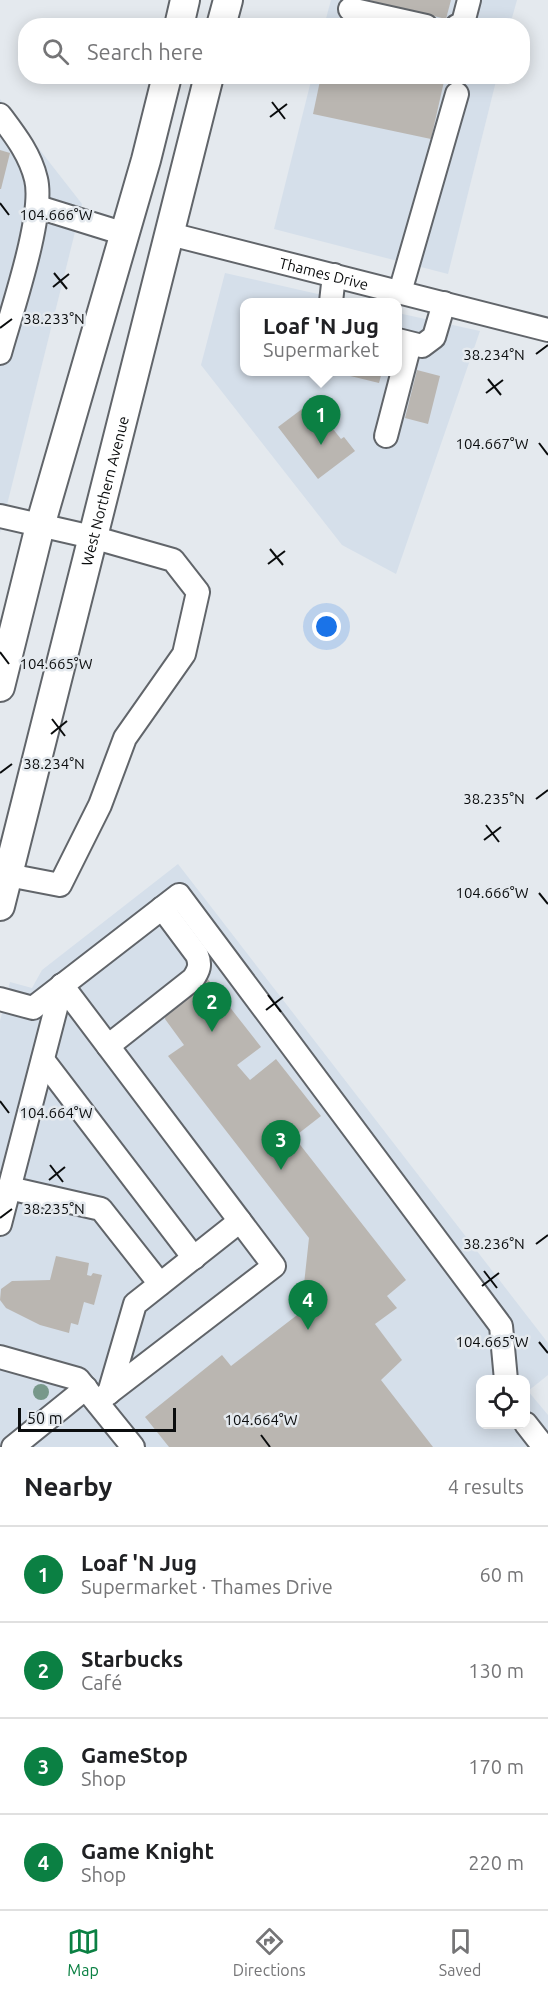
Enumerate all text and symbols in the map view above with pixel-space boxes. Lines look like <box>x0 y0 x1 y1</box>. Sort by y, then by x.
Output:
search box <box>18 18 530 84</box>
icon: search <box>39 35 72 68</box>
text: Search here <box>87 39 203 64</box>
text: 104.666°W <box>19 206 93 223</box>
street label: Thames Drive <box>278 254 370 293</box>
popup <box>240 298 402 376</box>
text: 38.233°N <box>23 310 85 327</box>
text: Loaf 'N Jug <box>263 313 379 338</box>
text: Supermarket <box>263 338 379 361</box>
text: 38.234°N <box>463 346 525 363</box>
pin: 1 <box>302 396 340 445</box>
street label: West Northern Avenue <box>77 414 132 568</box>
text: 104.667°W <box>455 435 529 452</box>
your location <box>312 612 341 641</box>
text: 104.665°W <box>19 655 93 672</box>
text: 38.234°N <box>23 755 85 772</box>
text: 38.235°N <box>463 790 525 807</box>
text: 104.666°W <box>455 884 529 901</box>
pin: 2 <box>192 982 232 1032</box>
text: 104.664°W <box>19 1104 93 1121</box>
pin: 3 <box>262 1120 300 1170</box>
text: 38.235°N <box>23 1200 85 1217</box>
text: 38.236°N <box>463 1235 525 1252</box>
pin: 4 <box>288 1280 328 1330</box>
text: 104.665°W <box>455 1333 529 1350</box>
map controls <box>476 1375 530 1429</box>
button: locate <box>476 1375 530 1429</box>
scale bar <box>18 1405 176 1432</box>
text: 50 m <box>27 1409 63 1427</box>
text: 104.664°W <box>224 1411 298 1428</box>
text: Nearby <box>24 1472 112 1501</box>
text: 4 results <box>448 1475 524 1498</box>
text: Loaf 'N Jug <box>81 1550 197 1575</box>
text: 1 <box>38 1563 49 1586</box>
text: 60 m <box>480 1563 524 1586</box>
text: Supermarket · Thames Drive <box>81 1575 333 1598</box>
text: Starbucks <box>81 1646 183 1671</box>
text: 2 <box>38 1659 49 1682</box>
text: 130 m <box>468 1659 524 1682</box>
text: Café <box>81 1671 122 1694</box>
text: GameStop <box>81 1742 188 1767</box>
text: 3 <box>38 1755 49 1778</box>
text: 170 m <box>468 1755 524 1778</box>
text: Shop <box>81 1767 126 1790</box>
text: Game Knight <box>81 1838 214 1863</box>
text: 4 <box>38 1851 49 1874</box>
text: 220 m <box>468 1851 524 1874</box>
text: Shop <box>81 1863 126 1886</box>
tab: Map <box>67 1925 100 1979</box>
tab: Directions <box>233 1925 306 1979</box>
tab: Saved <box>439 1925 481 1979</box>

